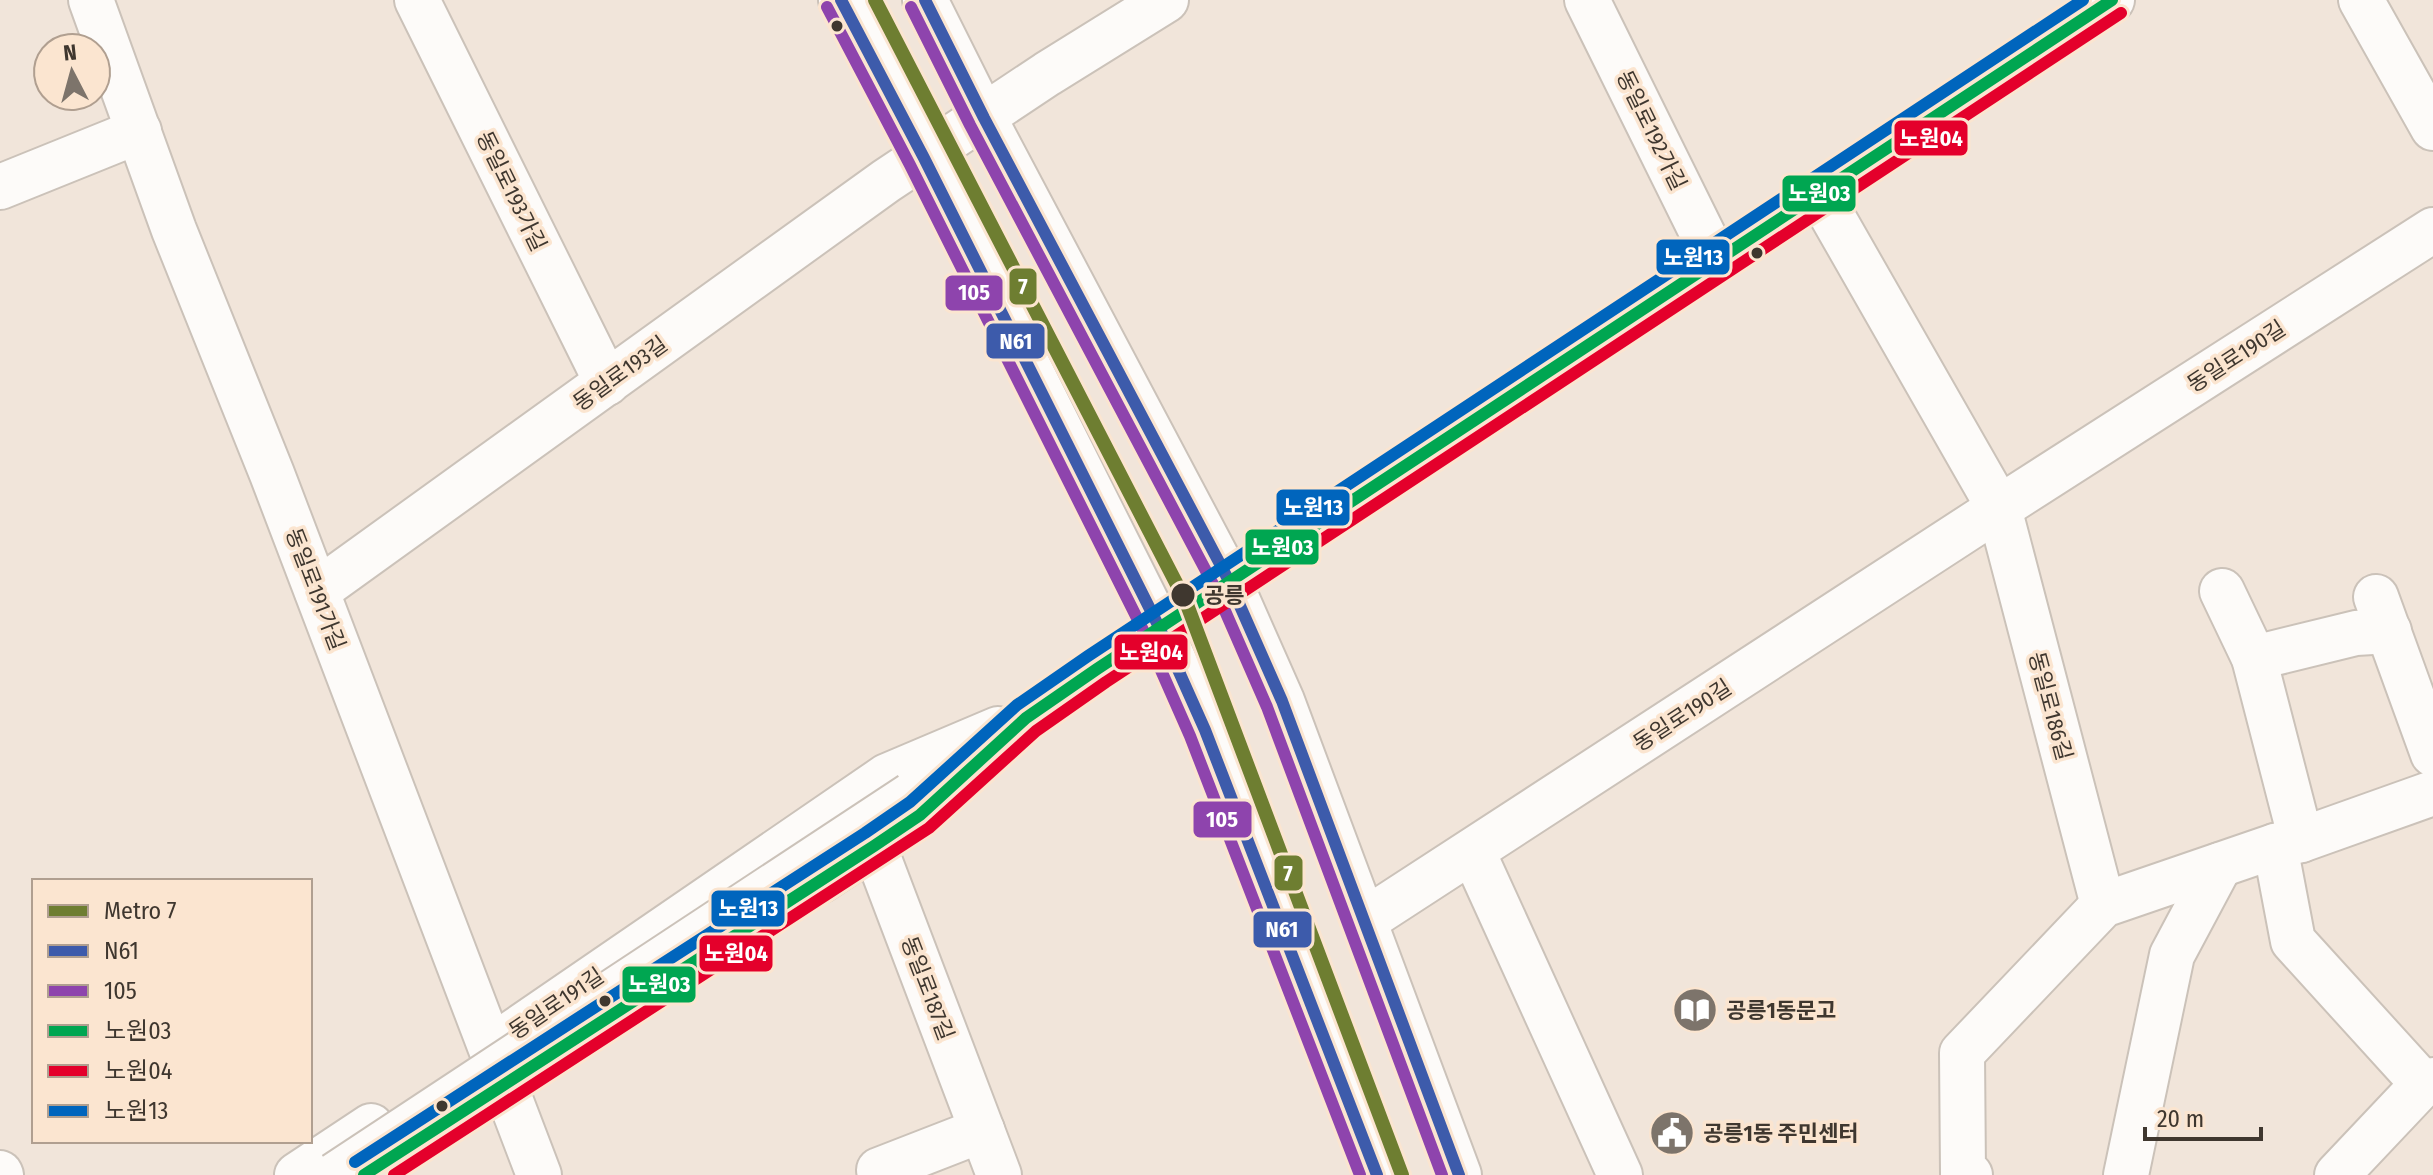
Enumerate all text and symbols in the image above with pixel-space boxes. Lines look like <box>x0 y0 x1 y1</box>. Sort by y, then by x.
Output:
unlabelled marker <box>829 18 845 34</box>
north arrow <box>32 32 112 112</box>
text: N <box>62 38 78 67</box>
street label: 동일로192가길 <box>1611 66 1692 194</box>
line badge: 노원04 <box>1893 119 1969 157</box>
text: 노원04 <box>1899 125 1963 152</box>
street label: 동일로193가길 <box>471 127 552 256</box>
line badge: 노원03 <box>1781 174 1857 213</box>
text: 노원03 <box>1788 180 1850 207</box>
line badge: 노원13 <box>1655 238 1731 276</box>
text: 노원13 <box>1663 244 1723 271</box>
unlabelled marker <box>1749 245 1765 261</box>
line badge: 7 <box>1008 267 1038 306</box>
text: 7 <box>1018 273 1028 300</box>
line badge: 105 <box>944 274 1004 312</box>
text: 105 <box>958 279 990 306</box>
street label: 동일로190길 <box>2182 315 2290 398</box>
line badge: N61 <box>985 322 1046 360</box>
text: N61 <box>1000 328 1032 355</box>
street label: 동일로193길 <box>568 330 673 417</box>
line badge: 노원13 <box>1275 488 1351 527</box>
text: 노원13 <box>1283 494 1343 521</box>
street label: 동일로191가길 <box>280 524 351 654</box>
line badge: 노원03 <box>1244 528 1320 566</box>
text: 노원03 <box>1251 534 1313 561</box>
marker: 공릉 <box>1169 581 1197 609</box>
place label: 공릉 <box>1204 582 1244 609</box>
line badge: 노원04 <box>1113 633 1189 671</box>
text: 노원04 <box>1119 639 1183 666</box>
street label: 동일로186길 <box>2023 649 2078 763</box>
street label: 동일로190길 <box>1628 674 1736 757</box>
line badge: 105 <box>1192 800 1253 839</box>
text: 105 <box>1206 806 1238 833</box>
line badge: 7 <box>1273 854 1304 892</box>
text: 7 <box>1283 860 1293 887</box>
legend <box>32 879 312 1143</box>
line badge: 노원13 <box>710 889 786 928</box>
text: 노원13 <box>718 895 778 922</box>
text: Metro 7 <box>104 897 177 925</box>
line badge: N61 <box>1252 910 1313 949</box>
text: N61 <box>1266 916 1298 943</box>
street label: 동일로187길 <box>895 932 960 1044</box>
line badge: 노원04 <box>698 934 774 973</box>
text: N61 <box>104 937 139 965</box>
text: 노원04 <box>704 940 768 967</box>
street label: 동일로191길 <box>504 962 609 1045</box>
line badge: 노원03 <box>621 965 697 1004</box>
text: 노원03 <box>628 971 690 998</box>
text: 105 <box>104 977 137 1005</box>
library icon: 공릉1동문고 <box>1671 986 1719 1034</box>
unlabelled marker <box>597 993 613 1009</box>
place label: 공릉1동문고 <box>1726 997 1837 1024</box>
text: 노원03 <box>104 1017 171 1045</box>
text: 노원04 <box>104 1057 172 1085</box>
scale bar <box>2145 1091 2261 1141</box>
text: 노원13 <box>104 1097 168 1125</box>
unlabelled marker <box>434 1098 450 1114</box>
text: 20 m <box>2157 1105 2204 1133</box>
public building icon: 공릉1동 주민센터 <box>1648 1109 1696 1157</box>
place label: 공릉1동 주민센터 <box>1703 1120 1859 1147</box>

